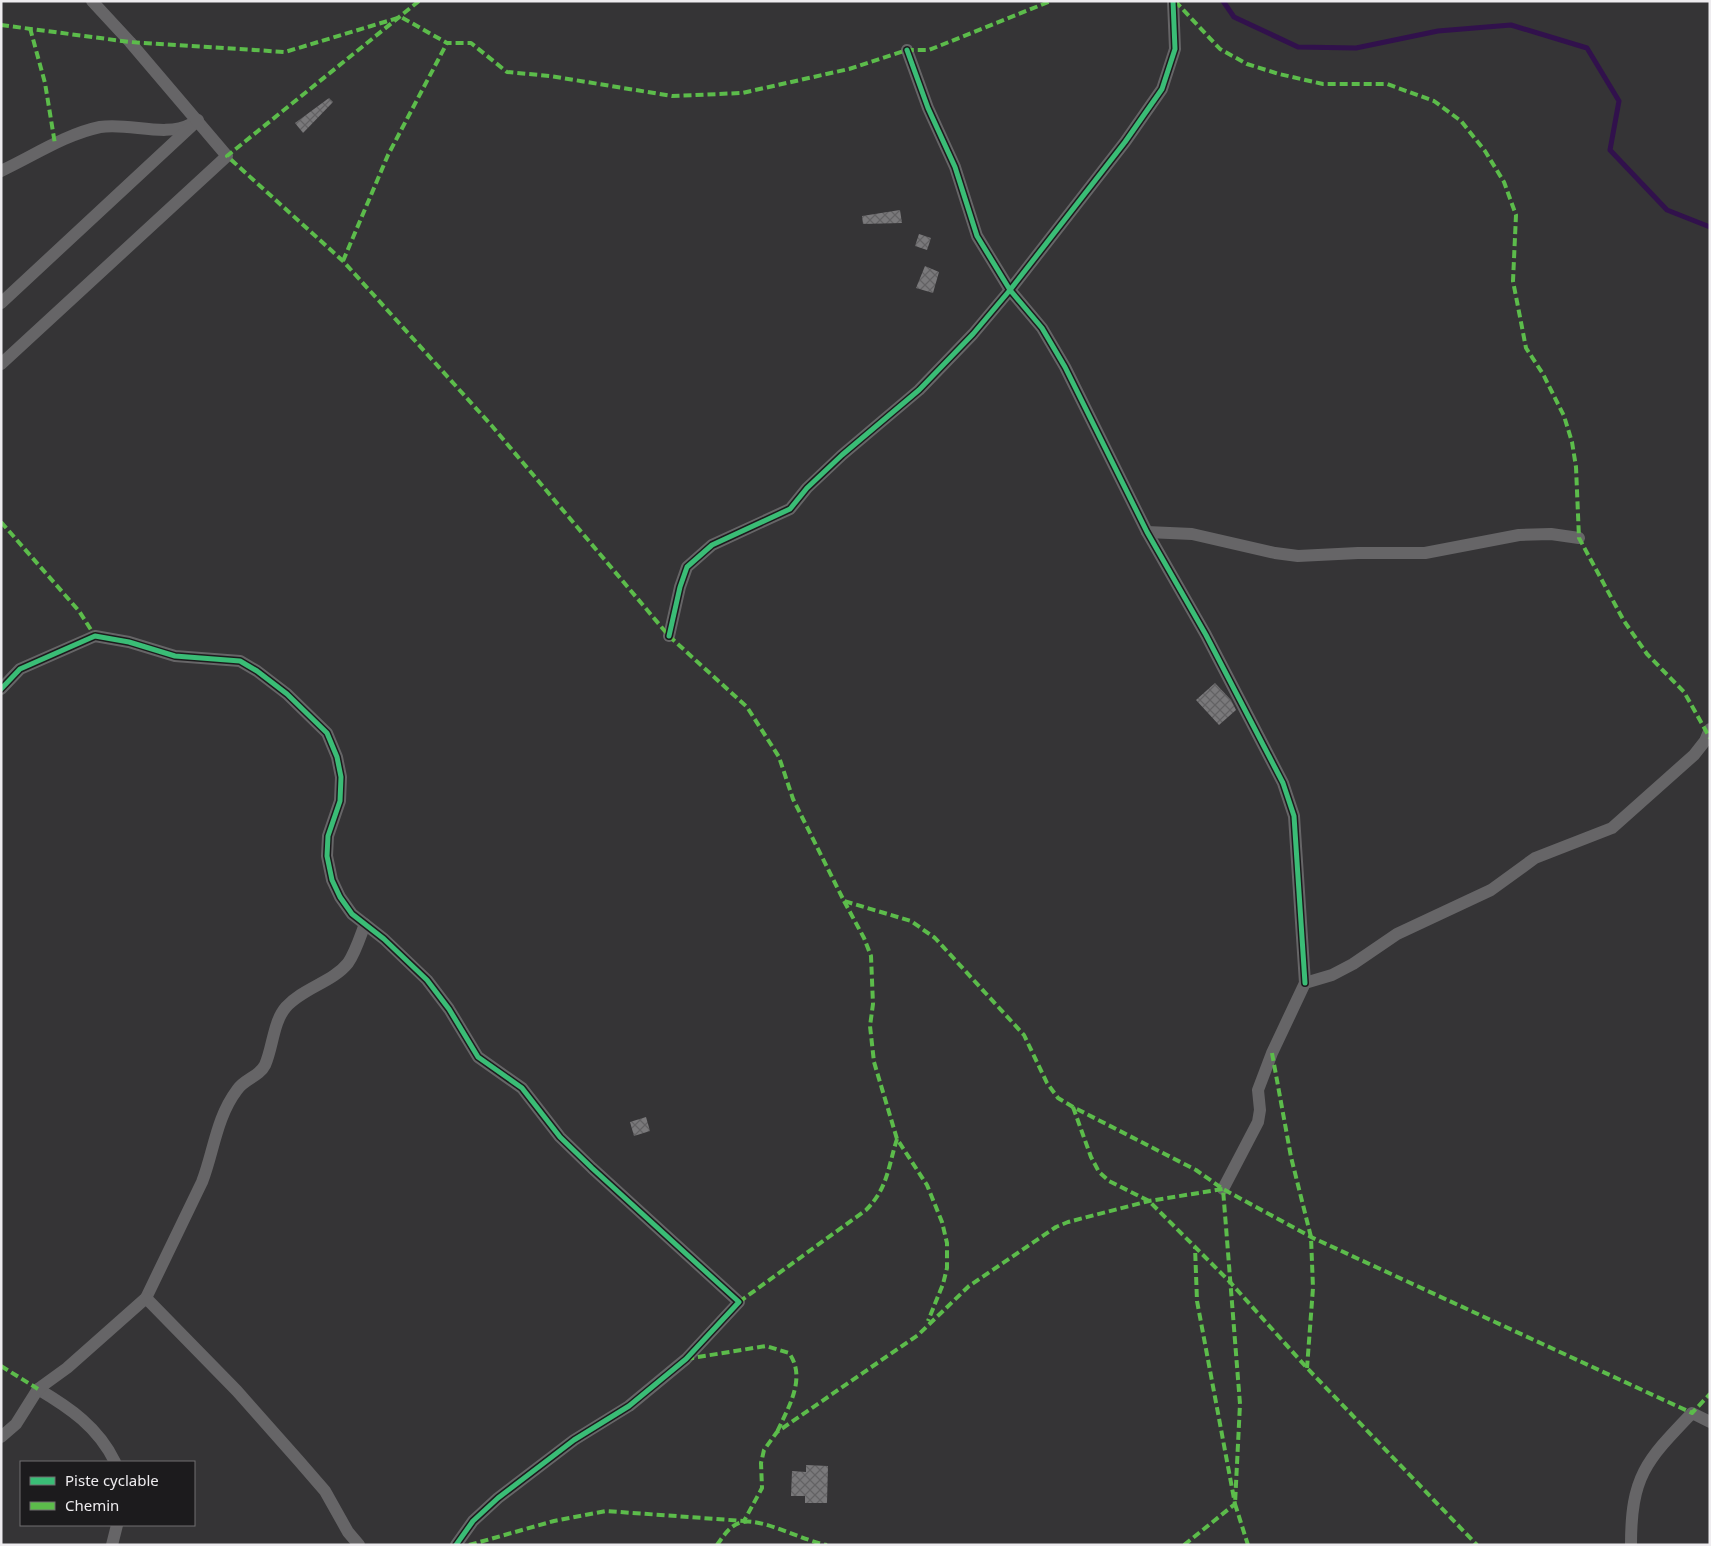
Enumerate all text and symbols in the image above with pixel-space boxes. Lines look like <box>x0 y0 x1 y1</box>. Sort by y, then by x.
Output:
legend <box>20 1461 195 1526</box>
text: Piste cyclable <box>65 1470 159 1490</box>
text: Chemin <box>65 1495 119 1515</box>

